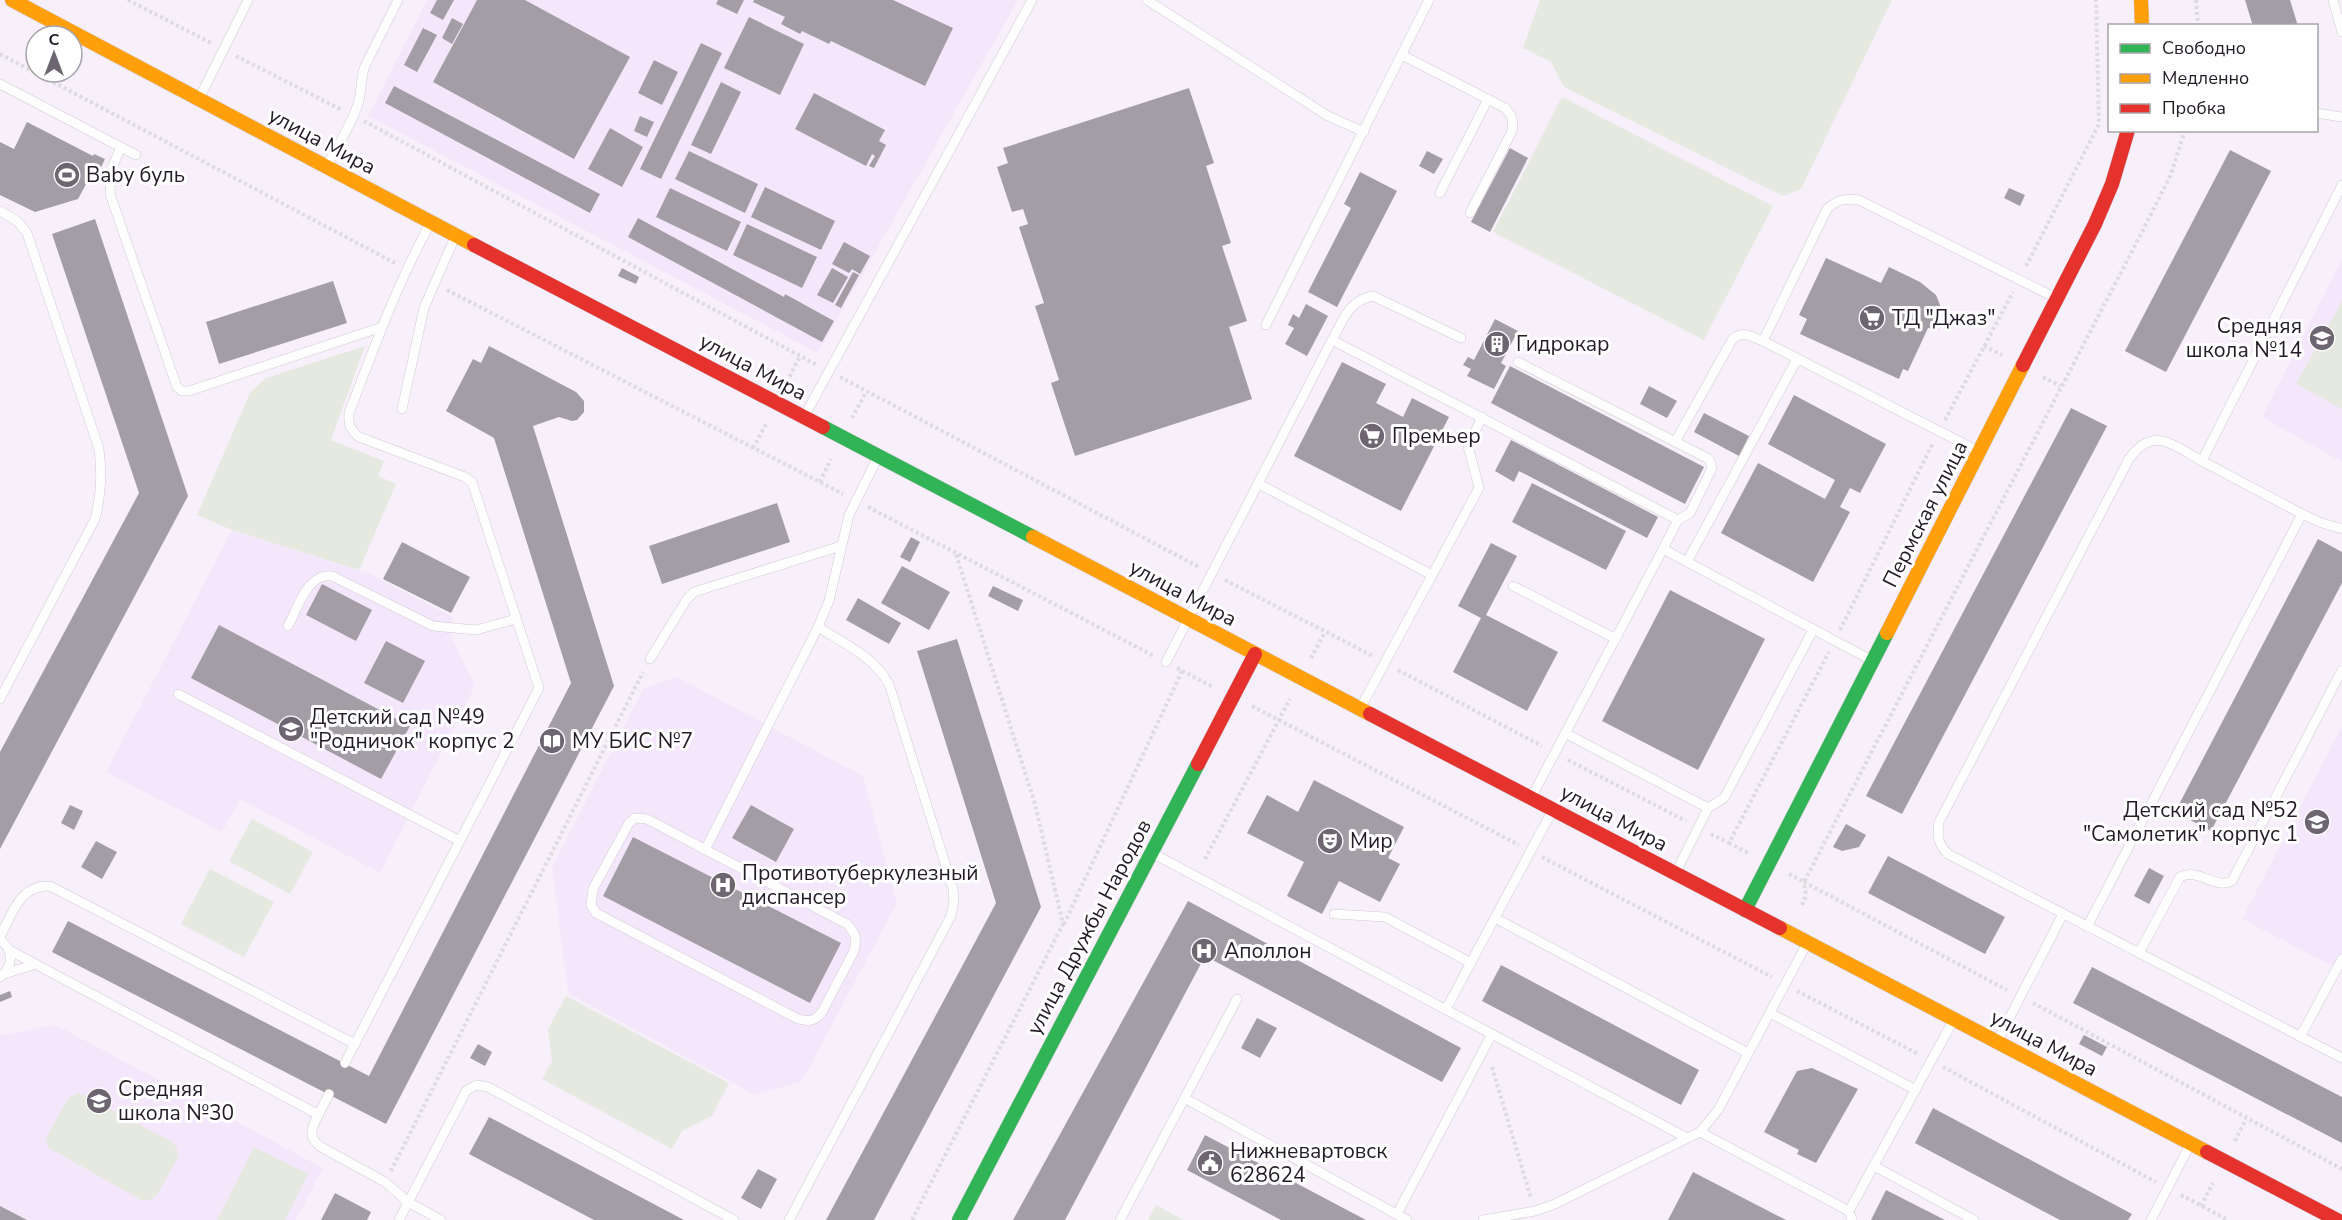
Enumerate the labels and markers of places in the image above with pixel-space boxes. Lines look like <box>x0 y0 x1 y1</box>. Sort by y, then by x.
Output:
sports icon: Baby буль <box>52 160 82 190</box>
place label: Baby буль <box>86 161 185 189</box>
supermarket icon: ТД "Джаз" <box>1857 303 1887 333</box>
place label: ТД "Джаз" <box>1892 304 1996 332</box>
place label: Средняя школа №14 <box>2186 312 2302 364</box>
school or university icon: Средняя школа №14 <box>2307 323 2337 353</box>
building icon: Гидрокар <box>1482 329 1512 359</box>
place label: Гидрокар <box>1516 330 1610 358</box>
supermarket icon: Премьер <box>1357 421 1387 451</box>
place label: Премьер <box>1392 422 1481 450</box>
place label: Детский сад №49 "Родничок" корпус 2 <box>310 703 515 755</box>
school or university icon: Детский сад №49 "Родничок" корпус 2 <box>276 714 306 744</box>
library icon: МУ БИС №7 <box>537 726 567 756</box>
place label: МУ БИС №7 <box>572 727 693 755</box>
place label: Детский сад №52 "Самолетик" корпус 1 <box>2083 796 2298 848</box>
school or university icon: Детский сад №52 "Самолетик" корпус 1 <box>2302 807 2332 837</box>
theatre icon: Мир <box>1315 826 1345 856</box>
place label: Мир <box>1350 827 1393 855</box>
place label: Противотуберкулезный диспансер <box>742 859 978 911</box>
hospital icon: Противотуберкулезный диспансер <box>708 870 738 900</box>
hospital icon: Аполлон <box>1189 936 1219 966</box>
place label: Аполлон <box>1224 937 1312 965</box>
place label: Средняя школа №30 <box>118 1075 234 1127</box>
school or university icon: Средняя школа №30 <box>84 1086 114 1116</box>
place label: Нижневартовск 628624 <box>1230 1137 1388 1189</box>
public building icon: Нижневартовск 628624 <box>1195 1148 1225 1178</box>

